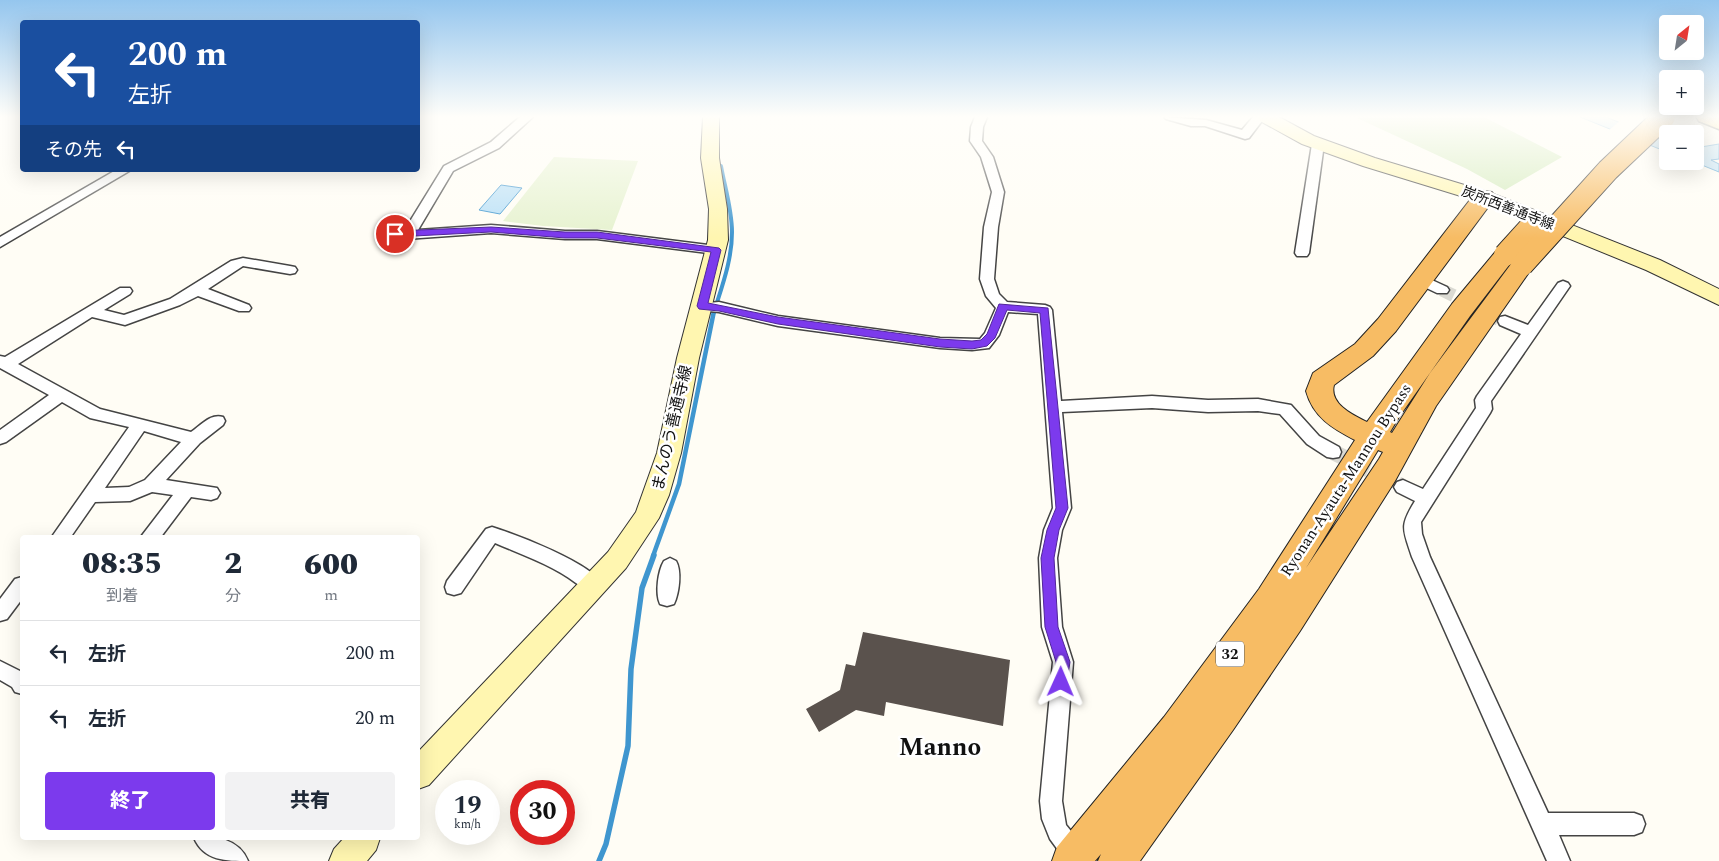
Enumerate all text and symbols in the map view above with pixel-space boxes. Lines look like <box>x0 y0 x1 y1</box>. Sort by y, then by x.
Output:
north arrow <box>1659 15 1704 60</box>
map controls <box>1659 15 1704 170</box>
text: 200 m <box>128 28 227 81</box>
icon: left <box>45 40 110 105</box>
button: + <box>1659 70 1704 115</box>
text: 左折 <box>128 79 172 112</box>
button: − <box>1659 125 1704 170</box>
icon: left <box>112 135 140 163</box>
text: その先 <box>45 136 102 165</box>
street label: 炭所西善通寺線 <box>1458 181 1558 235</box>
pin <box>374 213 416 255</box>
icon: arrive <box>381 220 409 248</box>
street label: まんのう善通寺線 <box>646 363 698 493</box>
street label: Ryonan-Ayauta-Mannou Bypass <box>1274 379 1418 581</box>
text: 08:35 <box>82 541 162 587</box>
text: 2 <box>224 541 242 587</box>
text: 600 <box>304 542 358 588</box>
text: m <box>324 583 338 607</box>
text: 到着 <box>106 584 138 608</box>
text: 分 <box>225 584 241 608</box>
icon: left <box>45 639 73 667</box>
text: 200 m <box>345 639 395 668</box>
text: 左折 <box>88 640 126 669</box>
road number: 32 <box>1216 642 1244 666</box>
position arrow <box>1034 655 1086 707</box>
icon: left <box>45 704 73 732</box>
text: 20 m <box>355 704 395 733</box>
text: 左折 <box>88 705 126 734</box>
district label: Manno <box>899 729 981 767</box>
button: 終了 <box>45 772 215 830</box>
button: 共有 <box>225 772 395 830</box>
speed limit sign: 30 <box>510 780 575 845</box>
text: 19 <box>453 787 482 825</box>
text: km/h <box>454 815 481 834</box>

